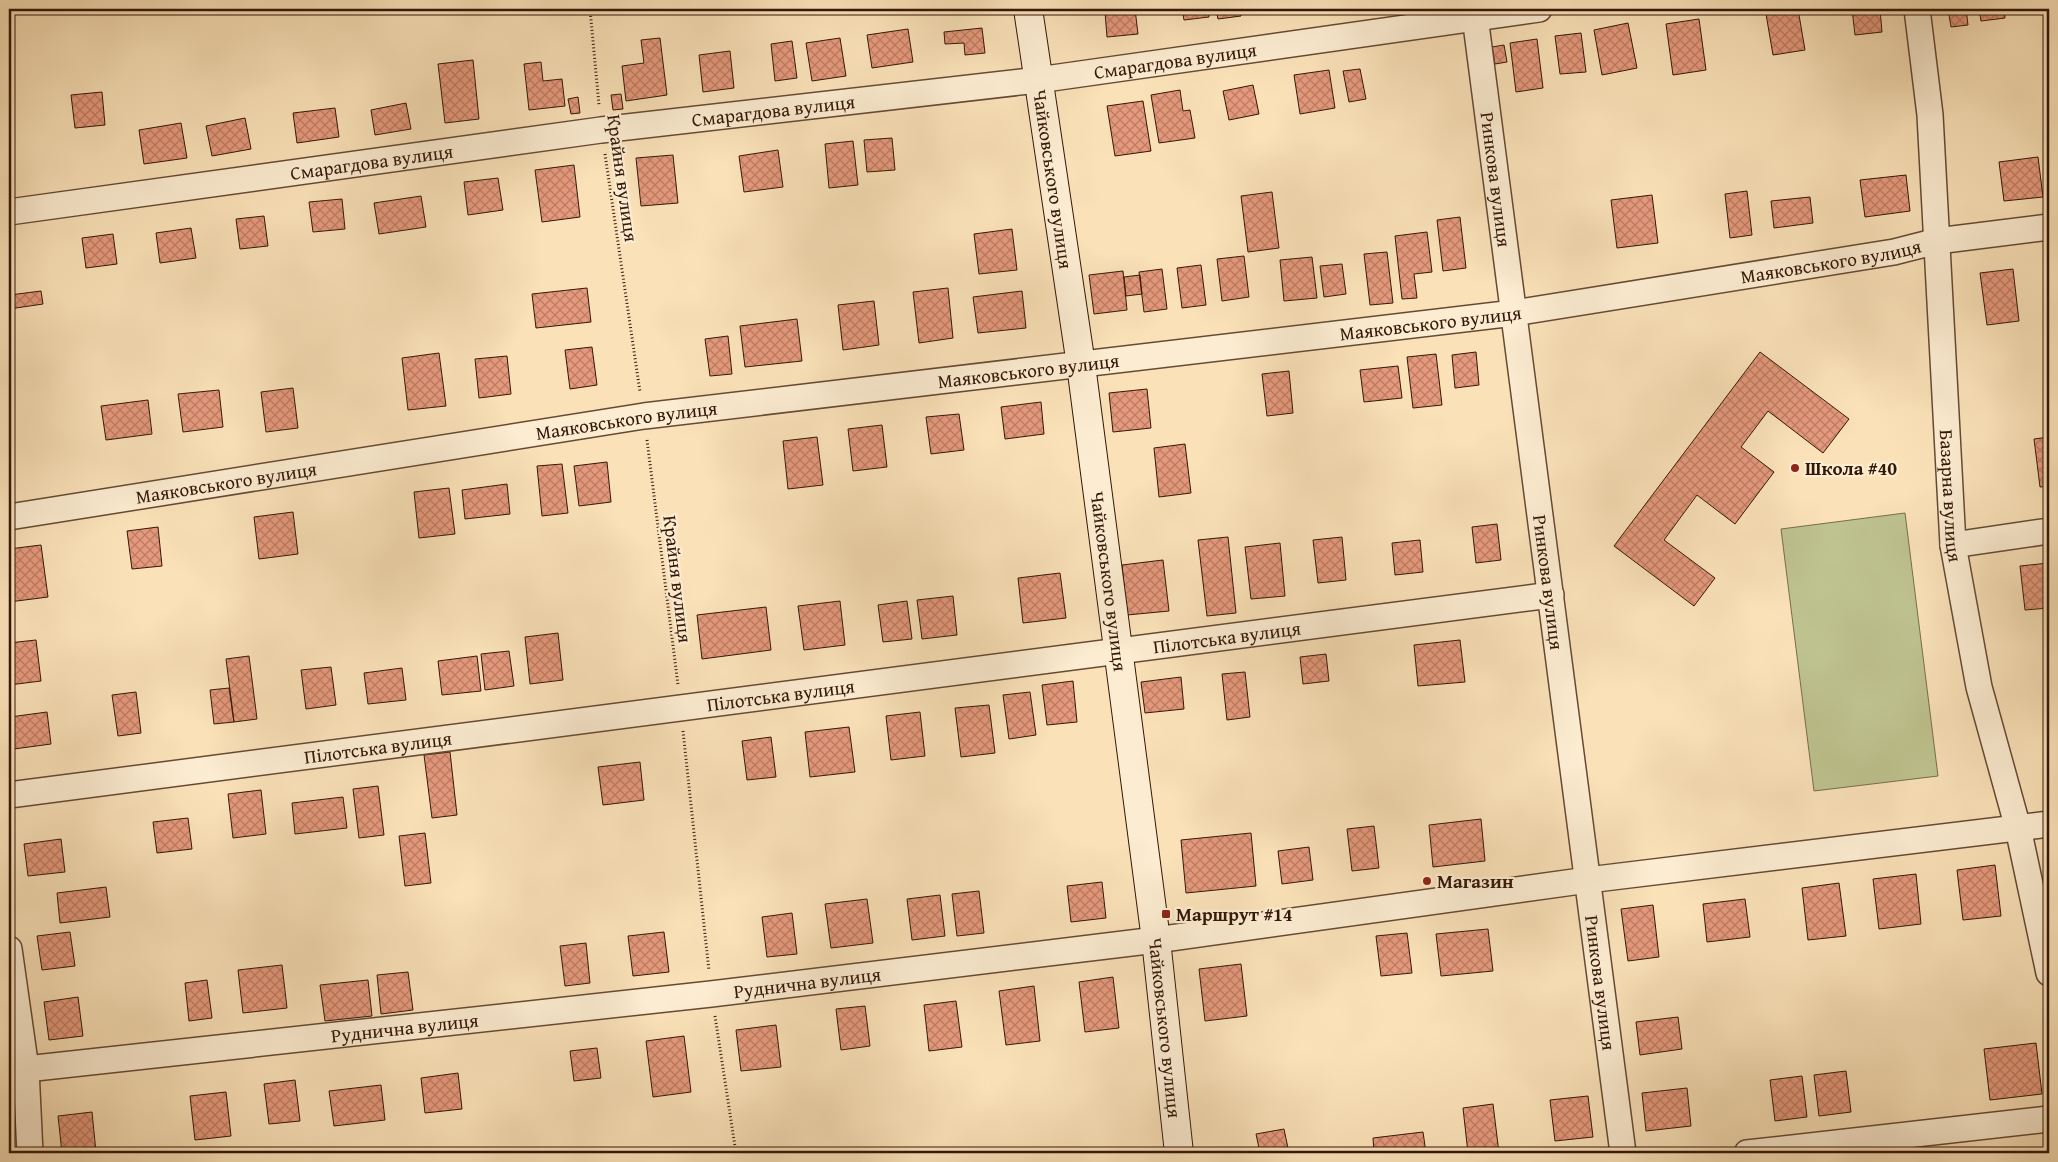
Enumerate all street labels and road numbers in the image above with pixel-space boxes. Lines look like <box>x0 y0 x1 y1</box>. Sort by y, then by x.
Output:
street label: Смарагдова вулиця <box>1092 35 1259 86</box>
street label: Смарагдова вулиця <box>690 87 857 134</box>
street label: Чайковського вулиця <box>1026 87 1081 271</box>
street label: Ринкова вулиця <box>1474 110 1519 249</box>
street label: Крайня вулиця <box>600 113 646 244</box>
street label: Смарагдова вулиця <box>288 137 455 187</box>
street label: Маяковського вулиця <box>1738 232 1924 290</box>
street label: Маяковського вулиця <box>1338 298 1524 348</box>
street label: Маяковського вулиця <box>936 346 1121 395</box>
street label: Маяковського вулиця <box>534 393 719 447</box>
street label: Базарна вулиця <box>1933 429 1970 565</box>
street label: Маяковського вулиця <box>134 454 319 511</box>
street label: Чайковського вулиця <box>1084 490 1135 673</box>
street label: Ринкова вулиця <box>1526 513 1571 652</box>
street label: Крайня вулиця <box>656 514 700 645</box>
street label: Пілотська вулиця <box>1151 614 1303 660</box>
street label: Пілотська вулиця <box>705 671 856 718</box>
street label: Пілотська вулиця <box>302 724 454 771</box>
street label: Ринкова вулиця <box>1578 914 1624 1052</box>
street label: Чайковського вулиця <box>1142 936 1189 1120</box>
street label: Руднична вулиця <box>732 959 883 1005</box>
street label: Руднична вулиця <box>330 1006 480 1050</box>

